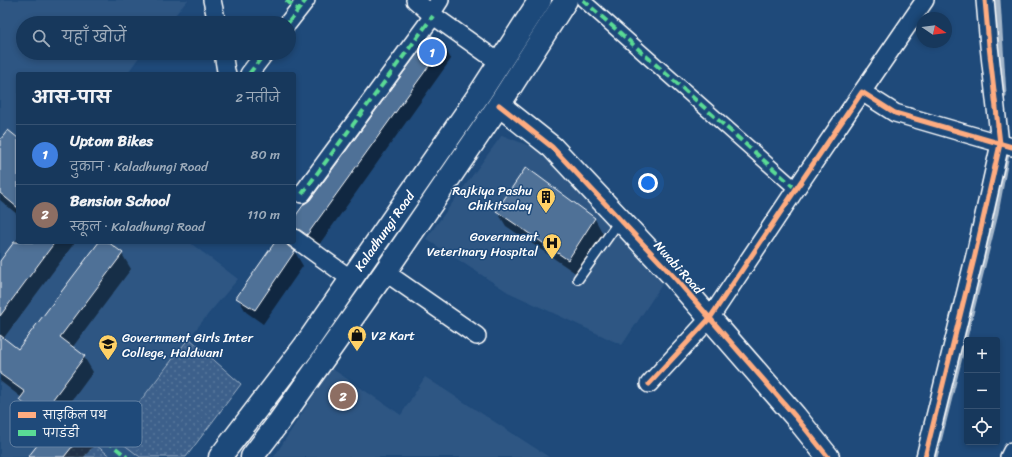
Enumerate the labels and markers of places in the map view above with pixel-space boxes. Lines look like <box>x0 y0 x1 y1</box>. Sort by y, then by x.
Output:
pin: 1 <box>419 37 445 67</box>
place label: Rajkiya Pashu Chikitsalay <box>452 179 532 217</box>
building icon: Rajkiya Pashu Chikitsalay <box>535 186 557 214</box>
place label: Government Veterinary Hospital <box>427 225 539 263</box>
hospital icon: Government Veterinary Hospital <box>541 232 563 260</box>
shop icon: V2 Kart <box>346 324 368 352</box>
place label: V2 Kart <box>371 324 415 347</box>
place label: Government Girls Inter College, Haldwani <box>122 326 254 364</box>
school or university icon: Government Girls Inter College, Haldwani <box>97 333 119 361</box>
pin: 2 <box>330 381 356 411</box>

